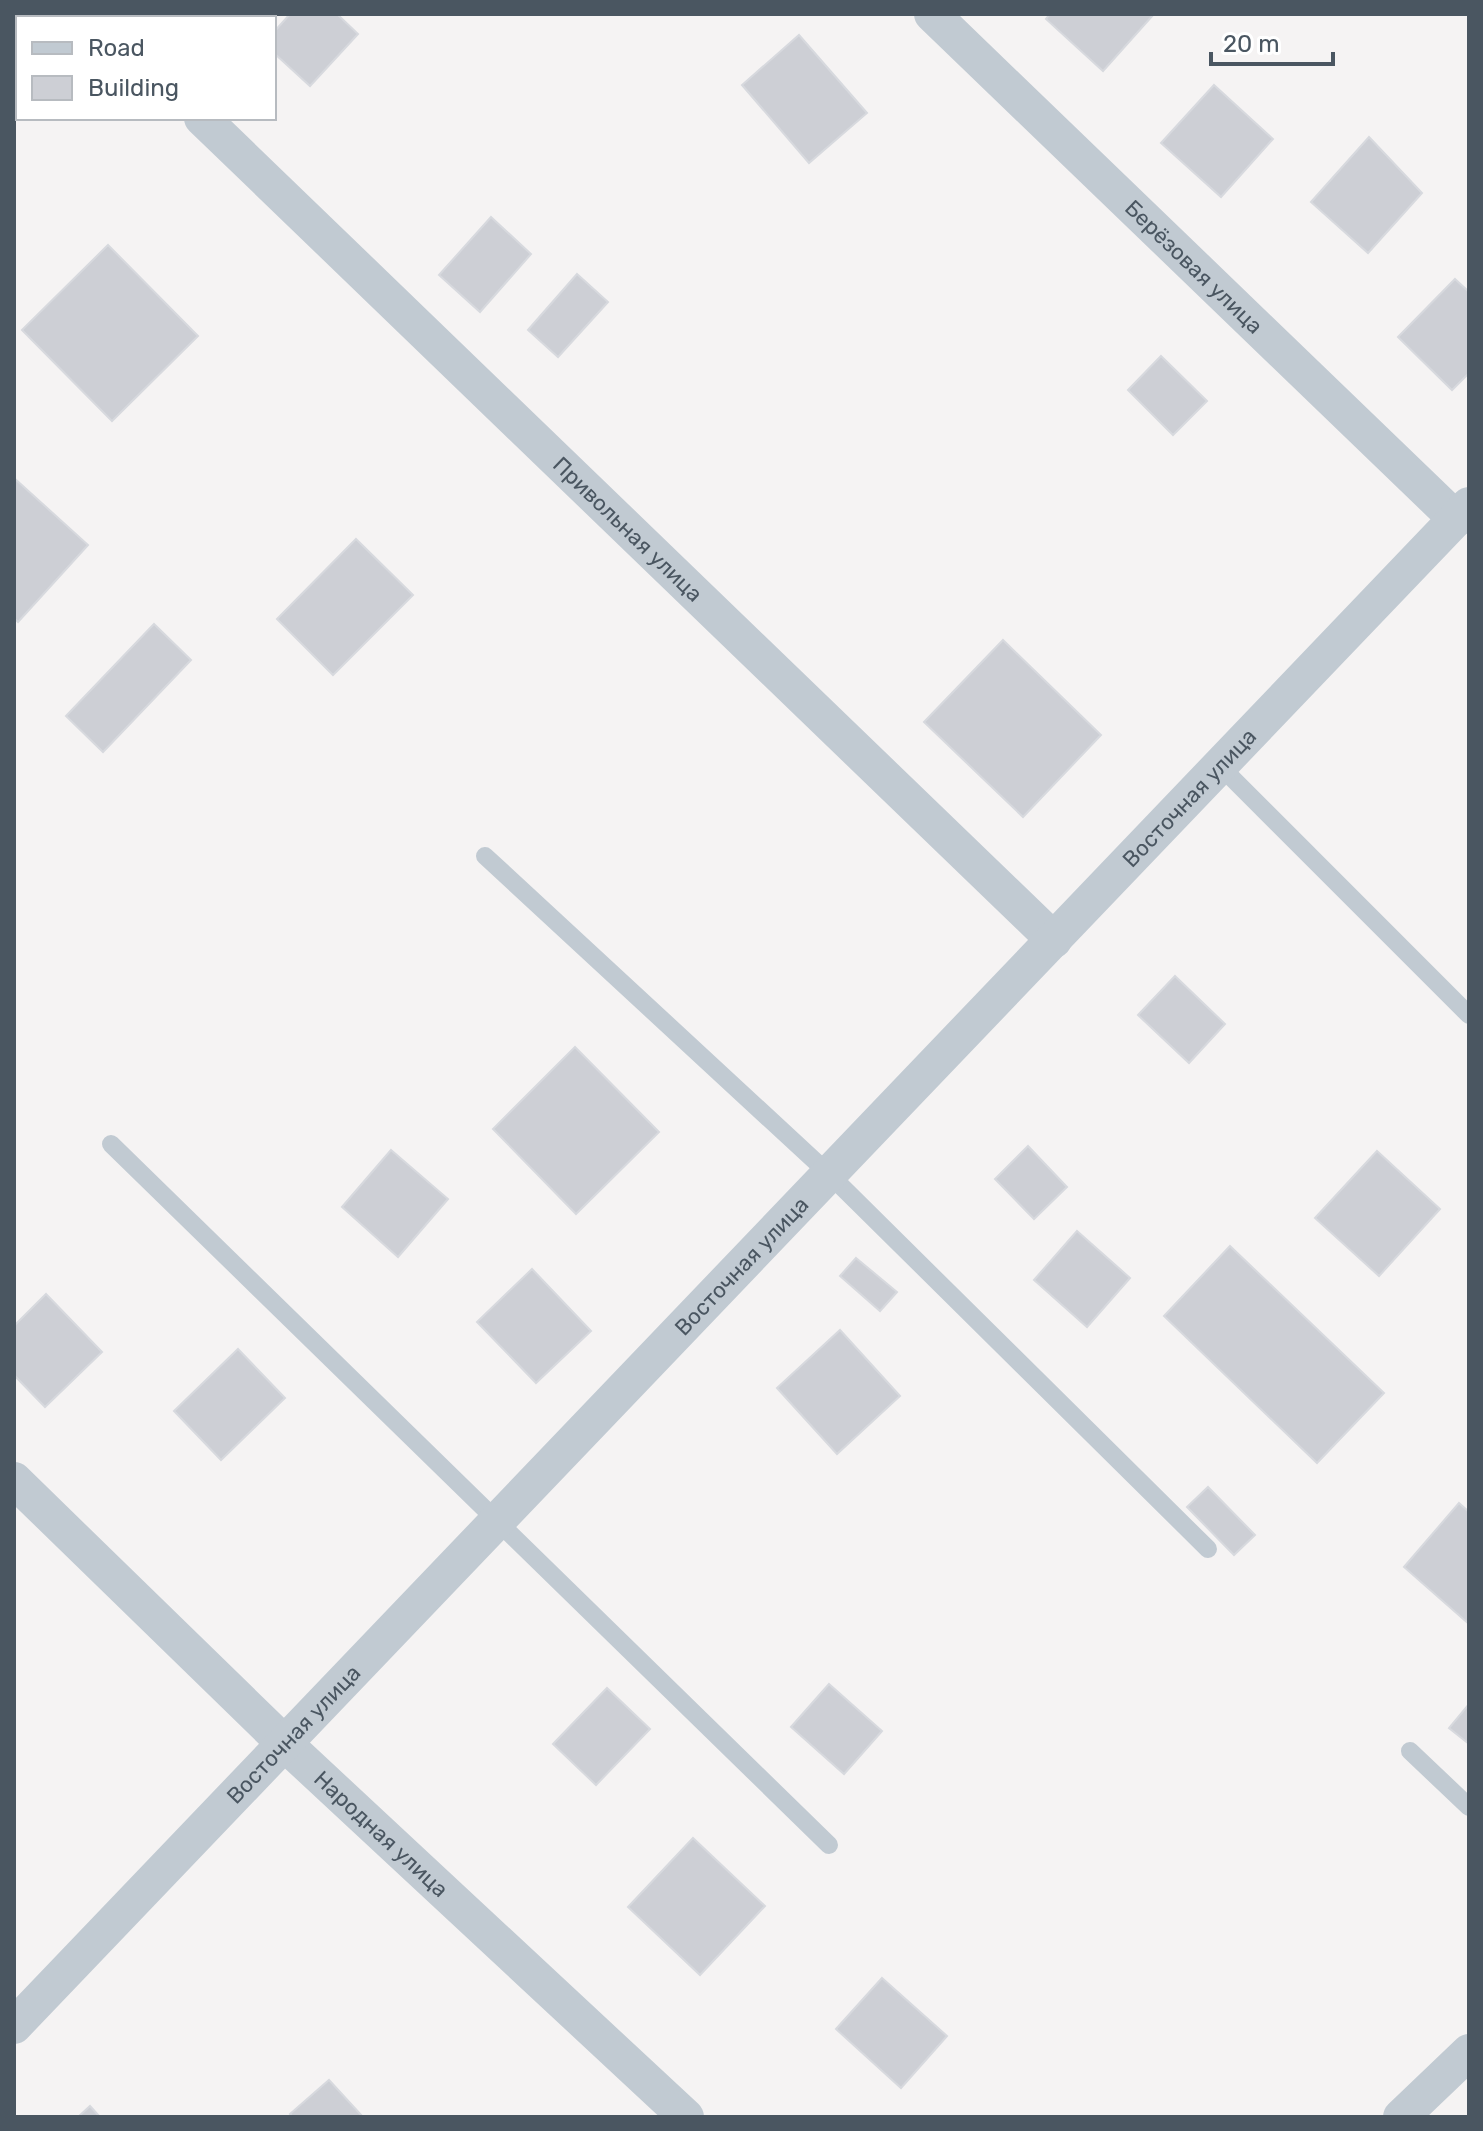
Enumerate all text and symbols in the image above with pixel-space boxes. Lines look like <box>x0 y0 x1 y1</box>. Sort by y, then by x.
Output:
legend <box>16 16 276 120</box>
scale bar <box>1211 16 1333 66</box>
text: 20 m <box>1223 30 1280 58</box>
text: Road <box>88 34 145 62</box>
text: Building <box>88 74 179 102</box>
street label: Берёзовая улица <box>1120 194 1269 339</box>
street label: Привольная улица <box>548 451 708 607</box>
street label: Восточная улица <box>1117 723 1262 873</box>
street label: Восточная улица <box>669 1191 814 1341</box>
street label: Восточная улица <box>221 1659 366 1809</box>
street label: Народная улица <box>309 1765 454 1902</box>

